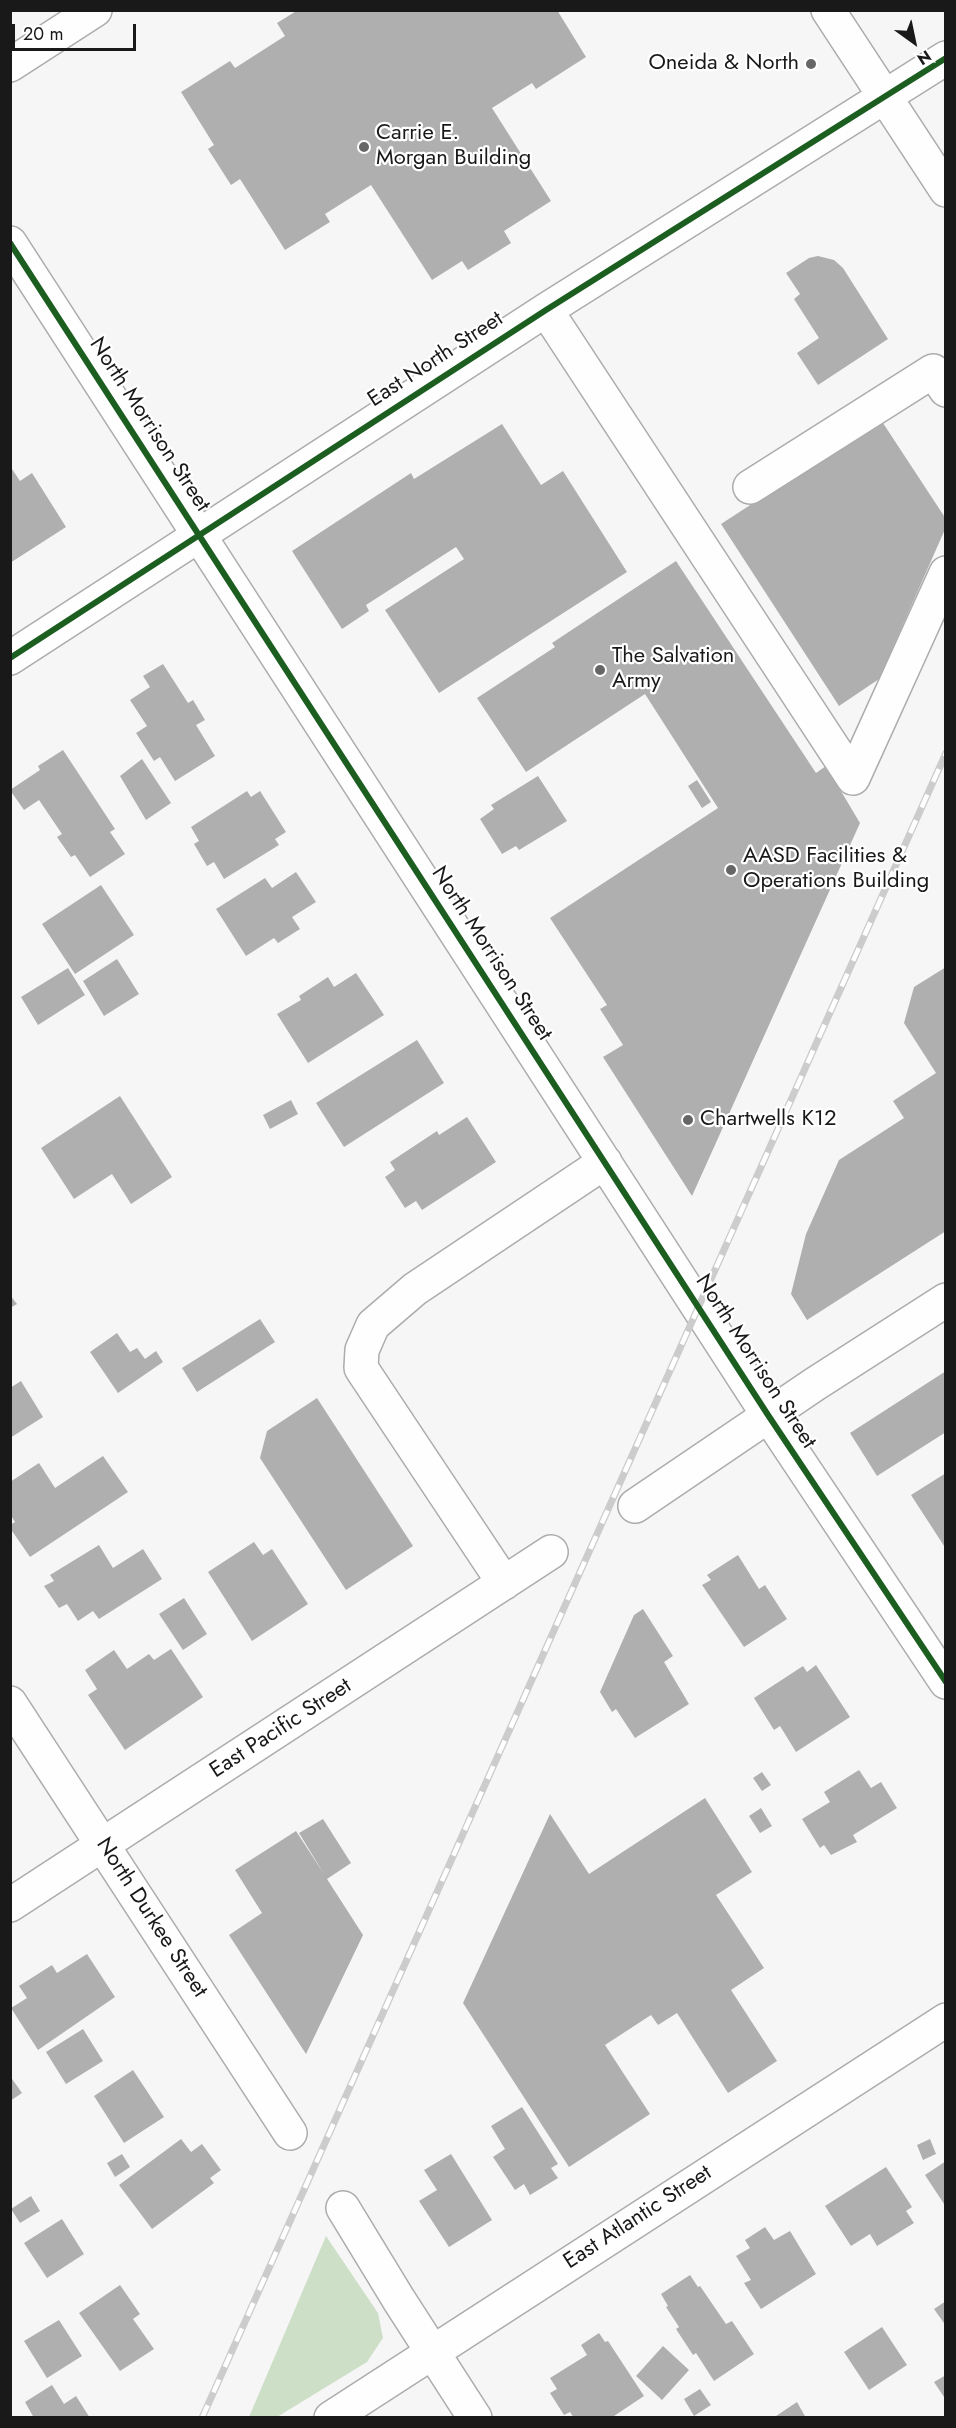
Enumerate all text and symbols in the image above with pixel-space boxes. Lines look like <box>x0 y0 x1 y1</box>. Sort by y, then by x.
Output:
scale bar <box>15 12 140 50</box>
north arrow <box>884 12 944 72</box>
text: 20 m <box>23 21 63 47</box>
text: N <box>912 44 936 71</box>
place label: Oneida & North <box>648 51 799 77</box>
marker: Oneida & North <box>804 57 818 71</box>
place label: Carrie E. Morgan Building <box>376 121 531 172</box>
marker: Carrie E. Morgan Building <box>357 140 371 154</box>
street label: East North Street <box>363 306 509 414</box>
street label: North Morrison Street <box>83 333 215 517</box>
place label: The Salvation Army <box>612 644 734 696</box>
marker: The Salvation Army <box>593 663 607 677</box>
place label: AASD Facilities & Operations Building <box>743 844 929 896</box>
street label: North Morrison Street <box>425 862 557 1046</box>
marker: AASD Facilities & Operations Building <box>724 863 738 877</box>
place label: Chartwells K12 <box>700 1107 836 1133</box>
marker: Chartwells K12 <box>681 1113 695 1127</box>
street label: North Morrison Street <box>689 1270 821 1454</box>
street label: East Pacific Street <box>205 1673 357 1785</box>
street label: North Durkee Street <box>89 1833 213 2003</box>
street label: East Atlantic Street <box>559 2160 717 2276</box>

